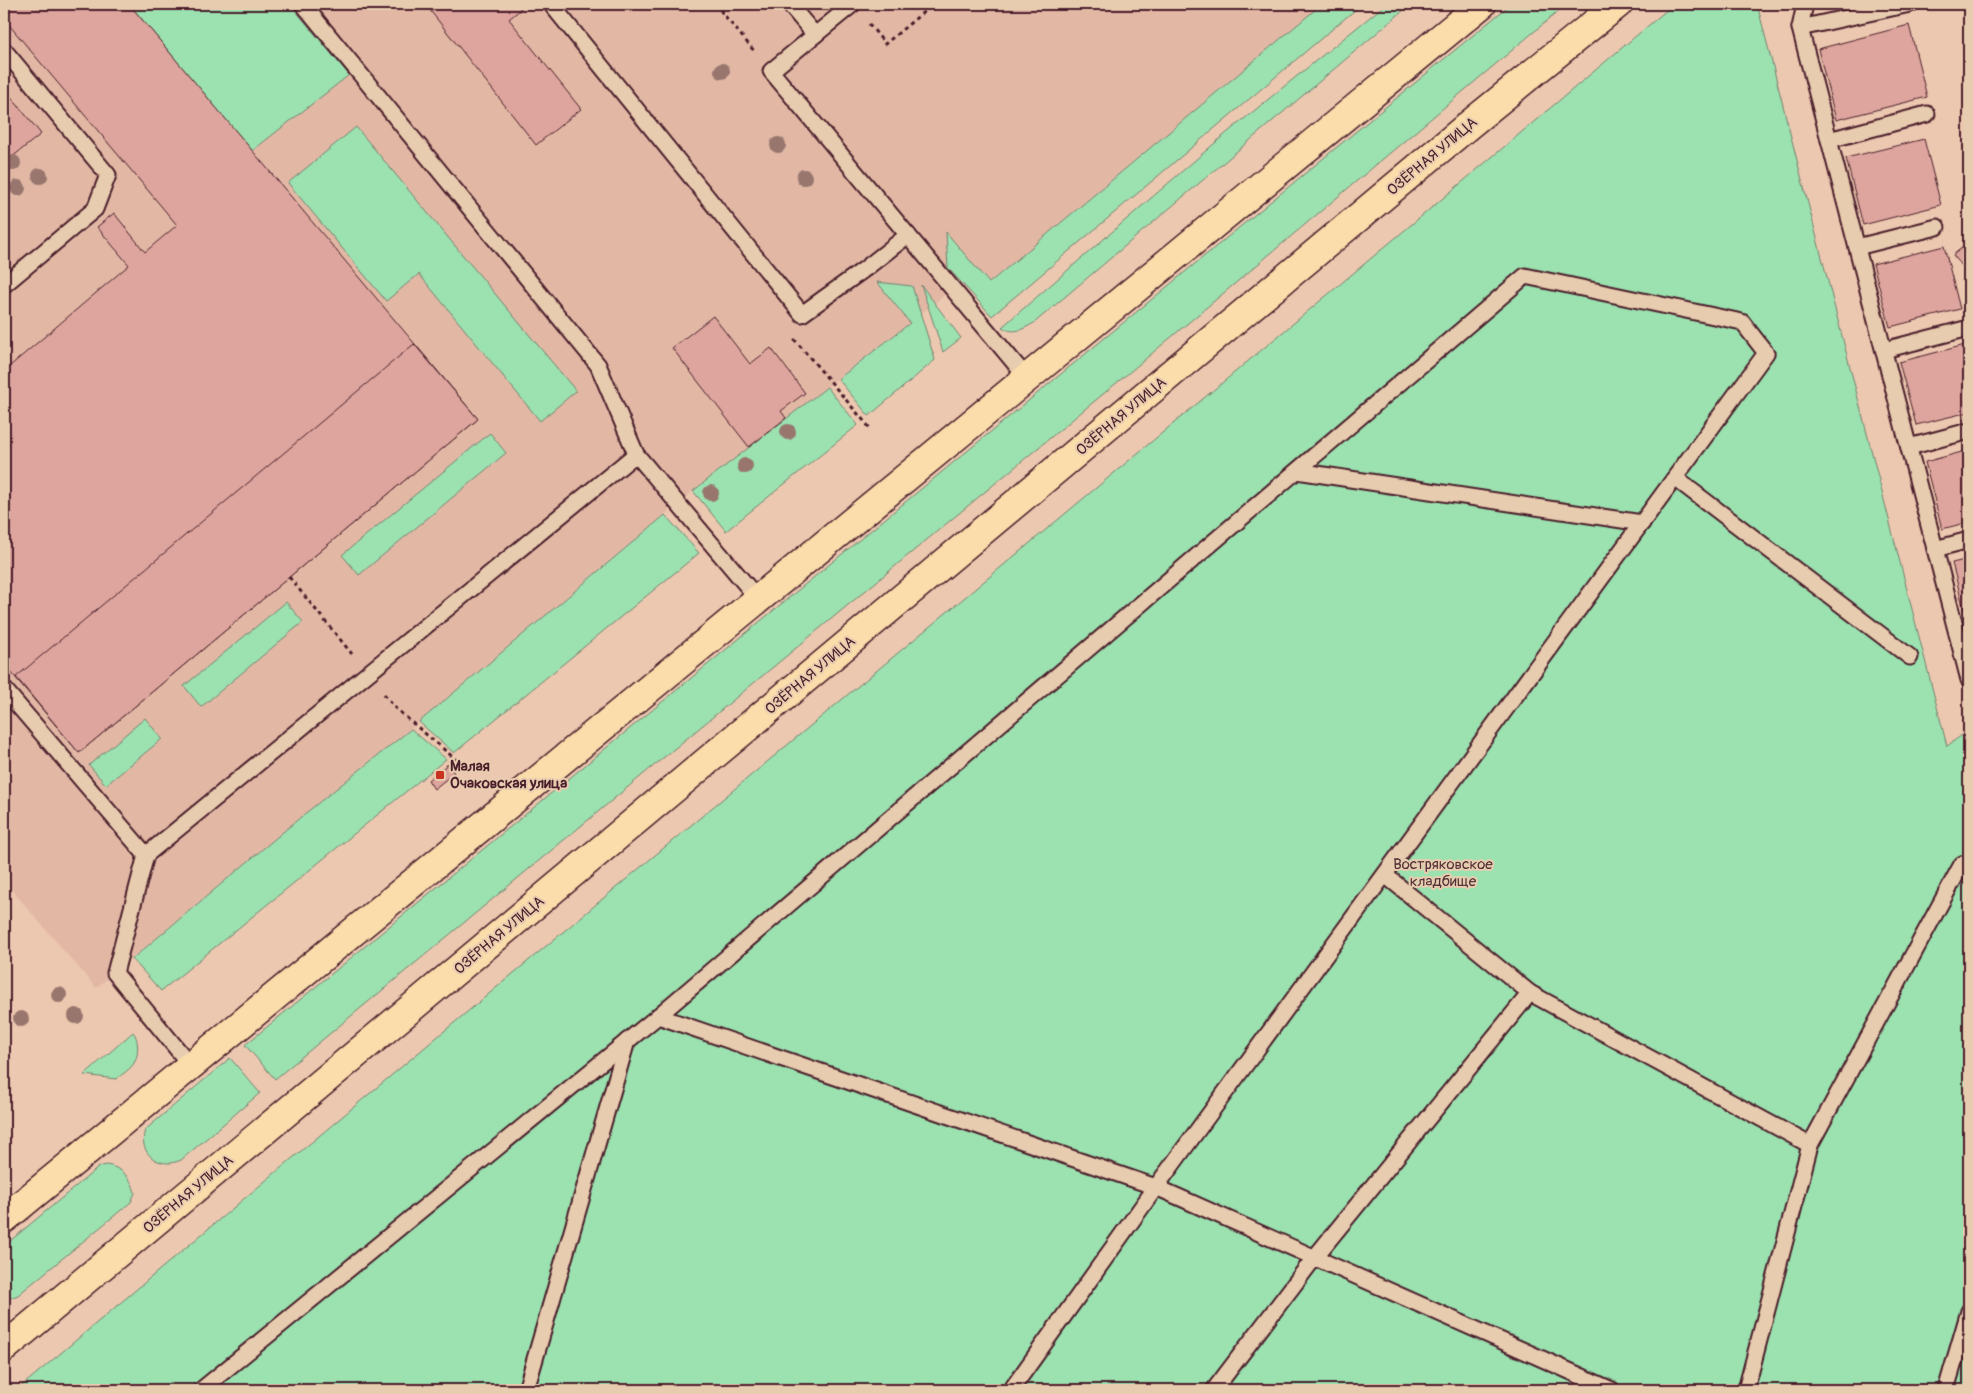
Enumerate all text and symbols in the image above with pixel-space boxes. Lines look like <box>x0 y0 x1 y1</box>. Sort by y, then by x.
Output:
street label: ОЗЁРНАЯ УЛИЦА <box>1383 113 1482 200</box>
street label: ОЗЁРНАЯ УЛИЦА <box>1072 373 1171 460</box>
street label: ОЗЁРНАЯ УЛИЦА <box>761 632 860 719</box>
place label: Малая Очаковская улица <box>450 757 567 793</box>
marker: Малая Очаковская улица <box>434 769 446 781</box>
park label: Востряковское кладбище <box>1393 855 1493 891</box>
street label: ОЗЁРНАЯ УЛИЦА <box>450 892 549 979</box>
street label: ОЗЁРНАЯ УЛИЦА <box>139 1151 238 1238</box>

